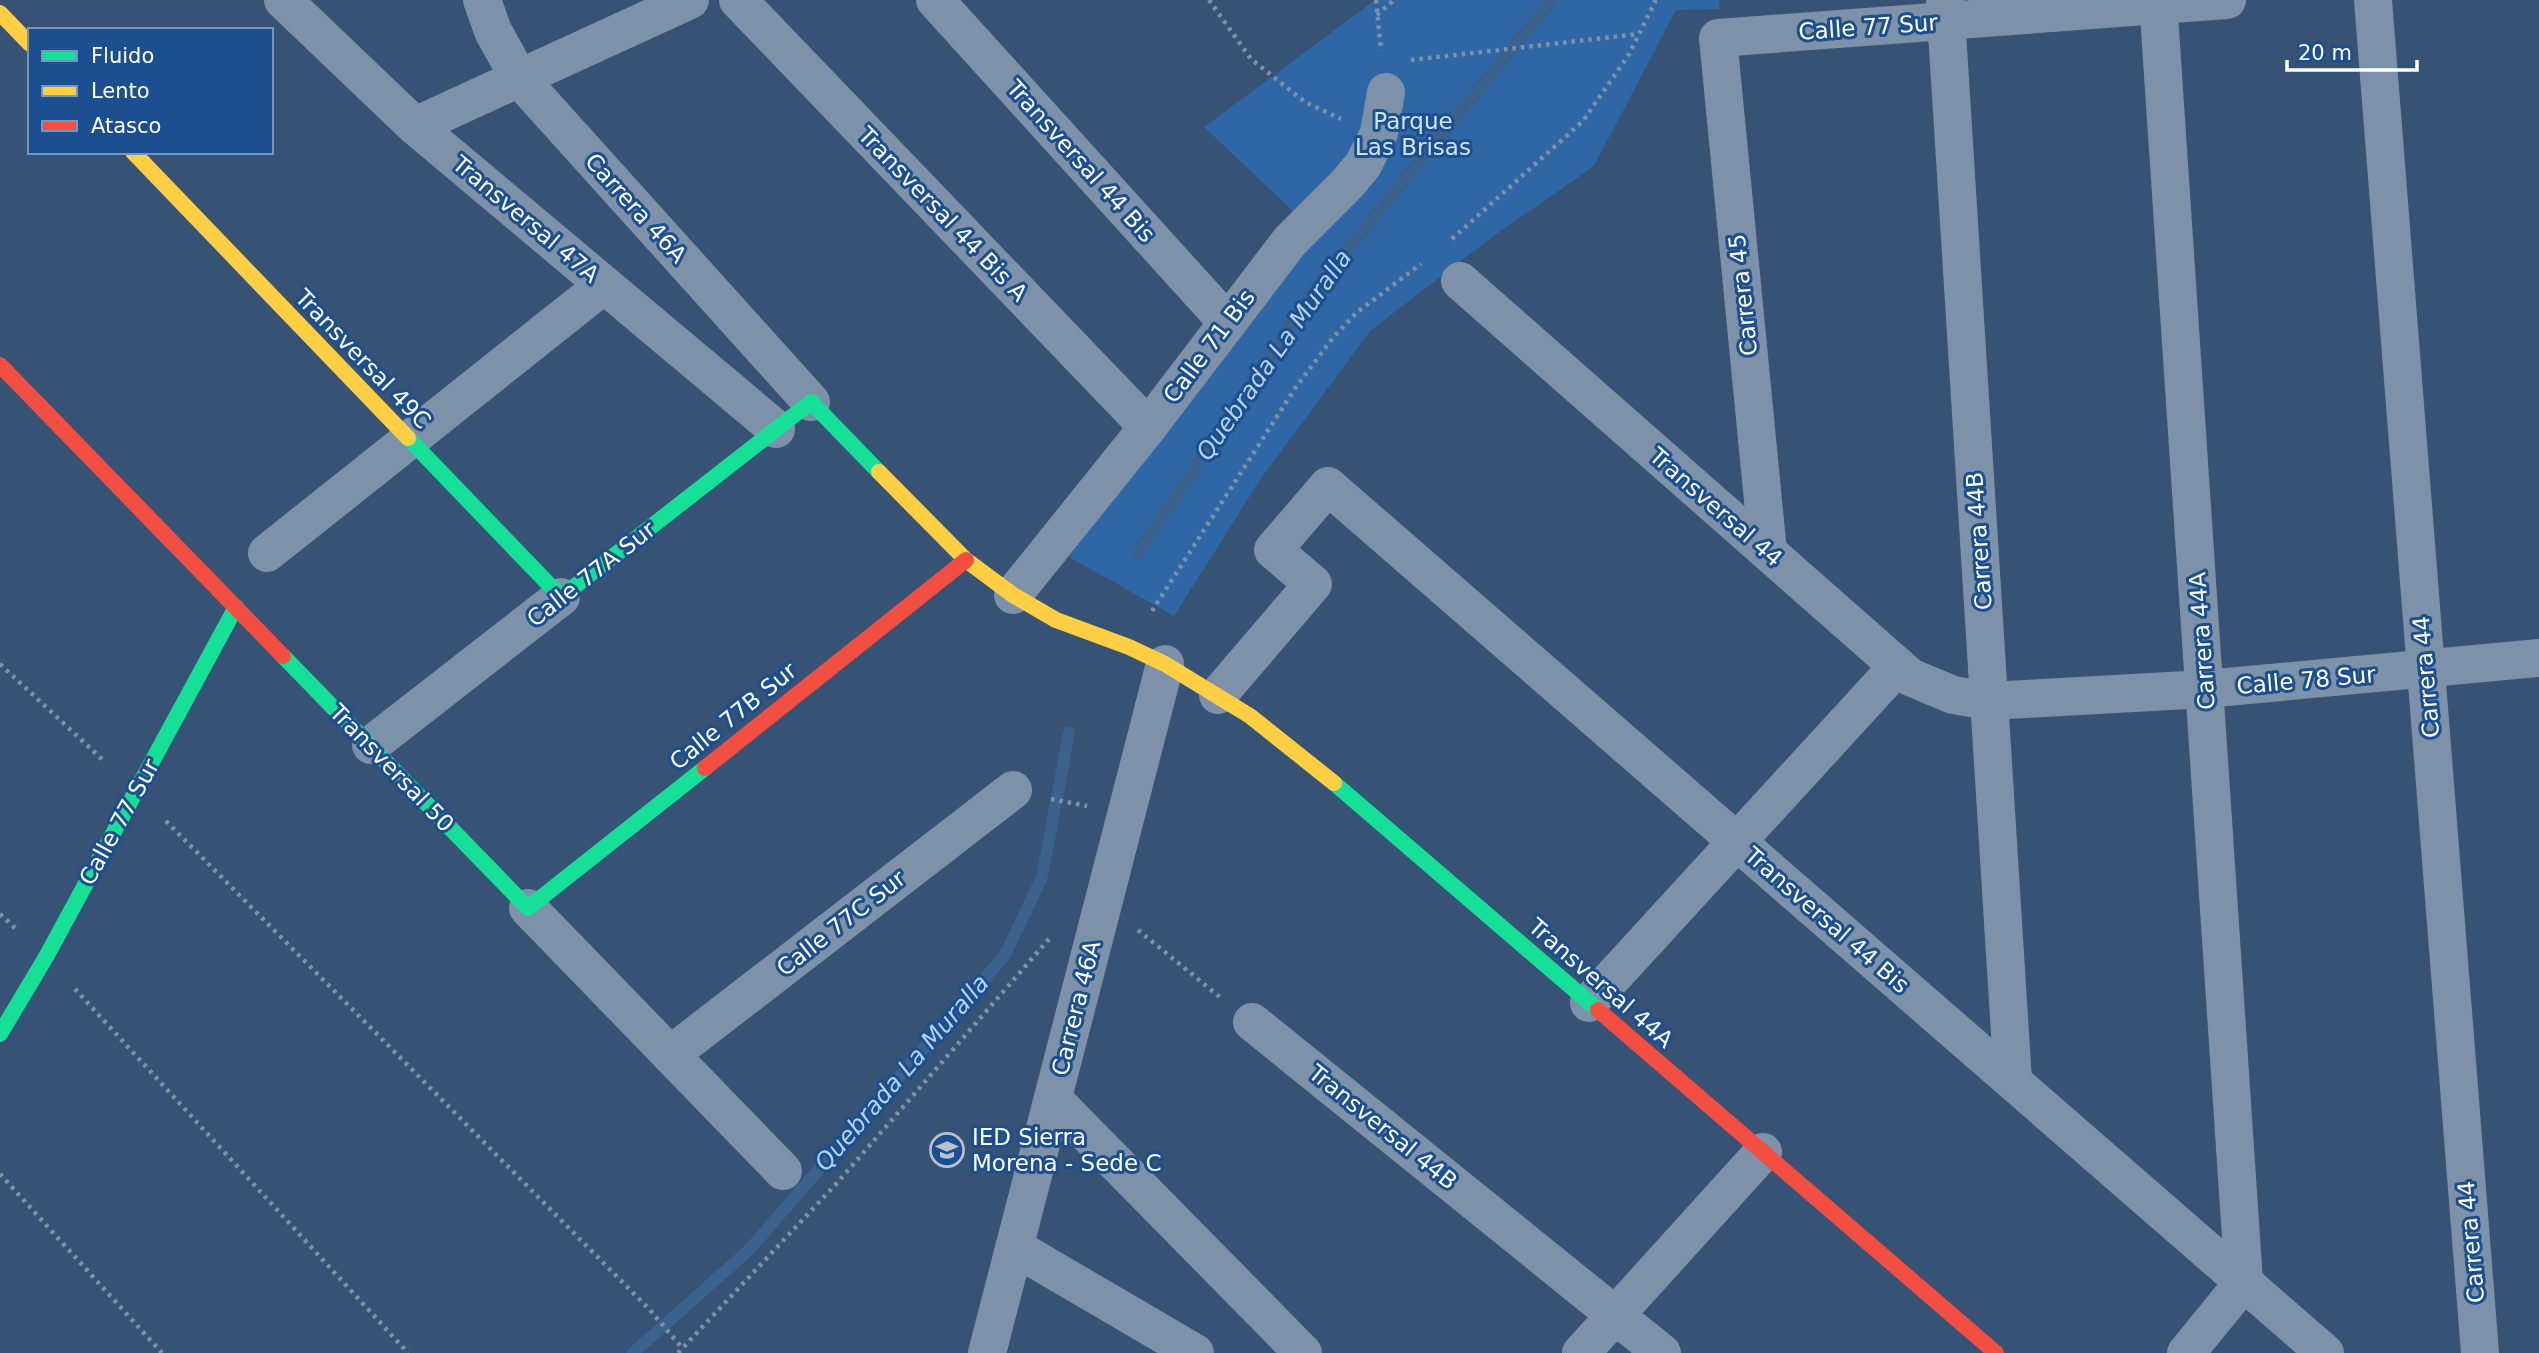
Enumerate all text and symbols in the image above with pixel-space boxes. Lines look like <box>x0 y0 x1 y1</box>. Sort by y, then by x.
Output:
street label: Calle 77 Sur <box>1797 9 1939 45</box>
legend <box>28 28 273 154</box>
scale bar <box>2287 28 2416 72</box>
text: 20 m <box>2298 41 2352 65</box>
text: Fluido <box>91 44 154 68</box>
street label: Transversal 44 Bis <box>1001 74 1160 247</box>
text: Lento <box>91 79 150 103</box>
park label: Parque Las Brisas <box>1355 108 1471 160</box>
text: Atasco <box>91 114 161 138</box>
street label: Transversal 44 Bis A <box>853 121 1033 306</box>
street label: Carrera 46A <box>580 148 692 268</box>
street label: Transversal 47A <box>447 150 605 288</box>
street label: Carrera 45 <box>1724 233 1762 357</box>
water label: Quebrada La Muralla <box>1191 244 1357 466</box>
street label: Transversal 49C <box>289 283 436 434</box>
street label: Calle 71 Bis <box>1158 284 1260 408</box>
street label: Transversal 44 <box>1644 442 1788 572</box>
street label: Carrera 44B <box>1961 471 1997 611</box>
street label: Calle 77A Sur <box>522 516 661 632</box>
street label: Carrera 44A <box>2184 571 2220 711</box>
street label: Carrera 44 <box>2408 615 2444 739</box>
street label: Calle 77B Sur <box>664 657 802 775</box>
street label: Calle 78 Sur <box>2235 661 2377 699</box>
street label: Transversal 50 <box>324 698 459 837</box>
street label: Calle 77 Sur <box>74 754 164 889</box>
street label: Transversal 44 Bis <box>1739 841 1914 998</box>
street label: Calle 77C Sur <box>772 865 911 981</box>
street label: Transversal 44A <box>1523 913 1679 1053</box>
street label: Carrera 46A <box>1047 938 1105 1078</box>
water label: Quebrada La Muralla <box>809 969 995 1177</box>
street label: Transversal 44B <box>1303 1059 1462 1195</box>
place label: IED Sierra Morena - Sede C <box>972 1124 1161 1176</box>
school or university icon: IED Sierra Morena - Sede C <box>928 1131 966 1169</box>
street label: Carrera 44 <box>2453 1180 2489 1304</box>

